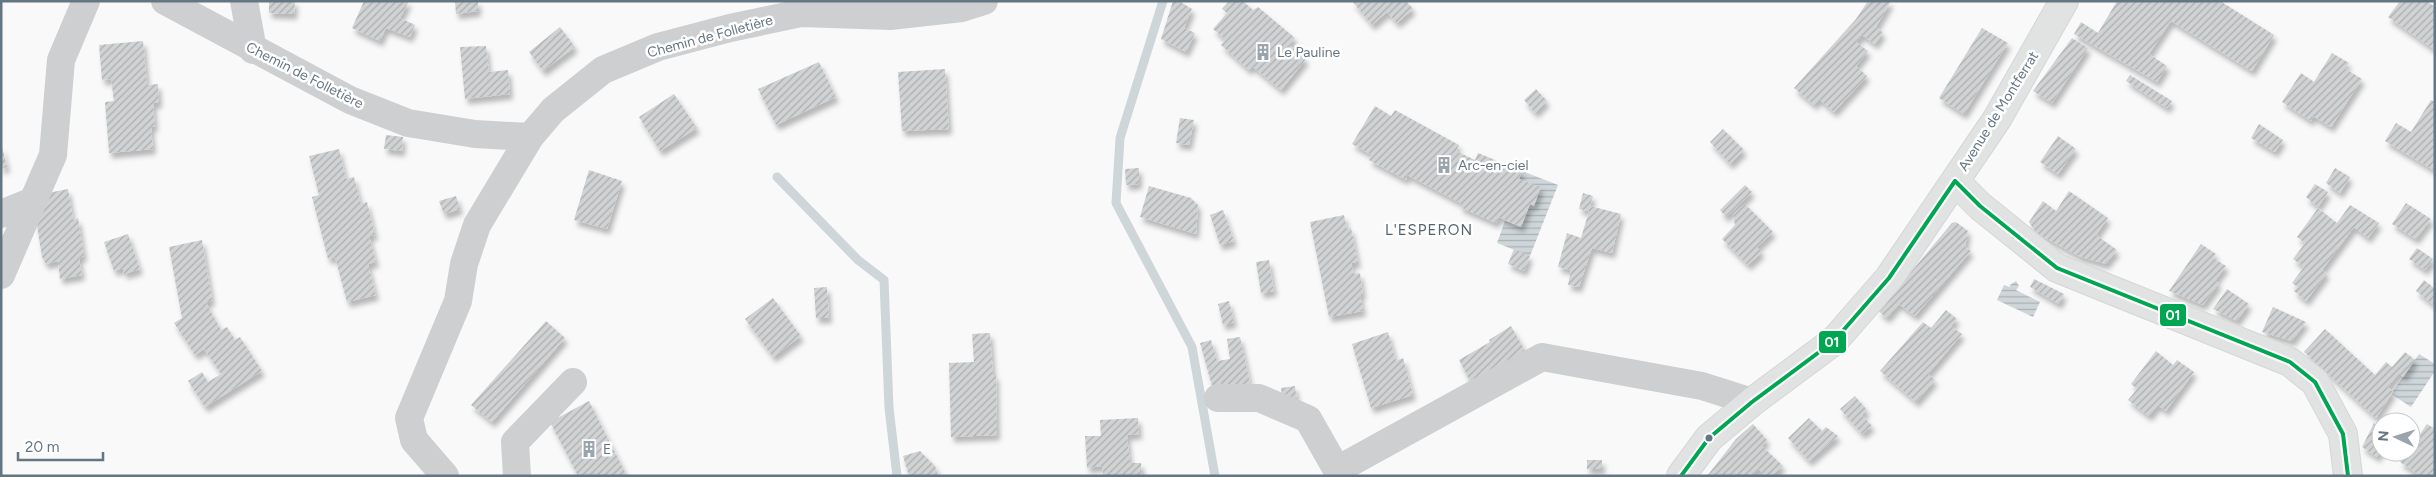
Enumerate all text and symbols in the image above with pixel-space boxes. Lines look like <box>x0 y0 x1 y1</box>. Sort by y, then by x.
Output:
street label: Chemin de Folletière <box>645 11 775 61</box>
street label: Chemin de Folletière <box>243 39 367 113</box>
building icon: Le Pauline <box>1253 42 1273 62</box>
place label: Le Pauline <box>1277 44 1340 61</box>
street label: Avenue de Montferrat <box>1955 48 2042 174</box>
building icon: Arc-en-ciel <box>1434 155 1454 175</box>
place label: Arc-en-ciel <box>1458 157 1528 174</box>
district label: L'ESPERON <box>1385 221 1473 239</box>
line badge: 01 <box>2159 303 2187 327</box>
text: 01 <box>2166 307 2180 324</box>
line badge: 01 <box>1818 330 1847 354</box>
text: 01 <box>1825 334 1839 351</box>
north arrow <box>2371 412 2421 462</box>
scale bar <box>18 430 102 462</box>
text: N <box>2375 430 2392 442</box>
unlabelled marker <box>1704 433 1714 443</box>
text: 20 m <box>25 438 59 456</box>
building icon: E <box>579 439 599 459</box>
place label: E <box>603 441 611 458</box>

